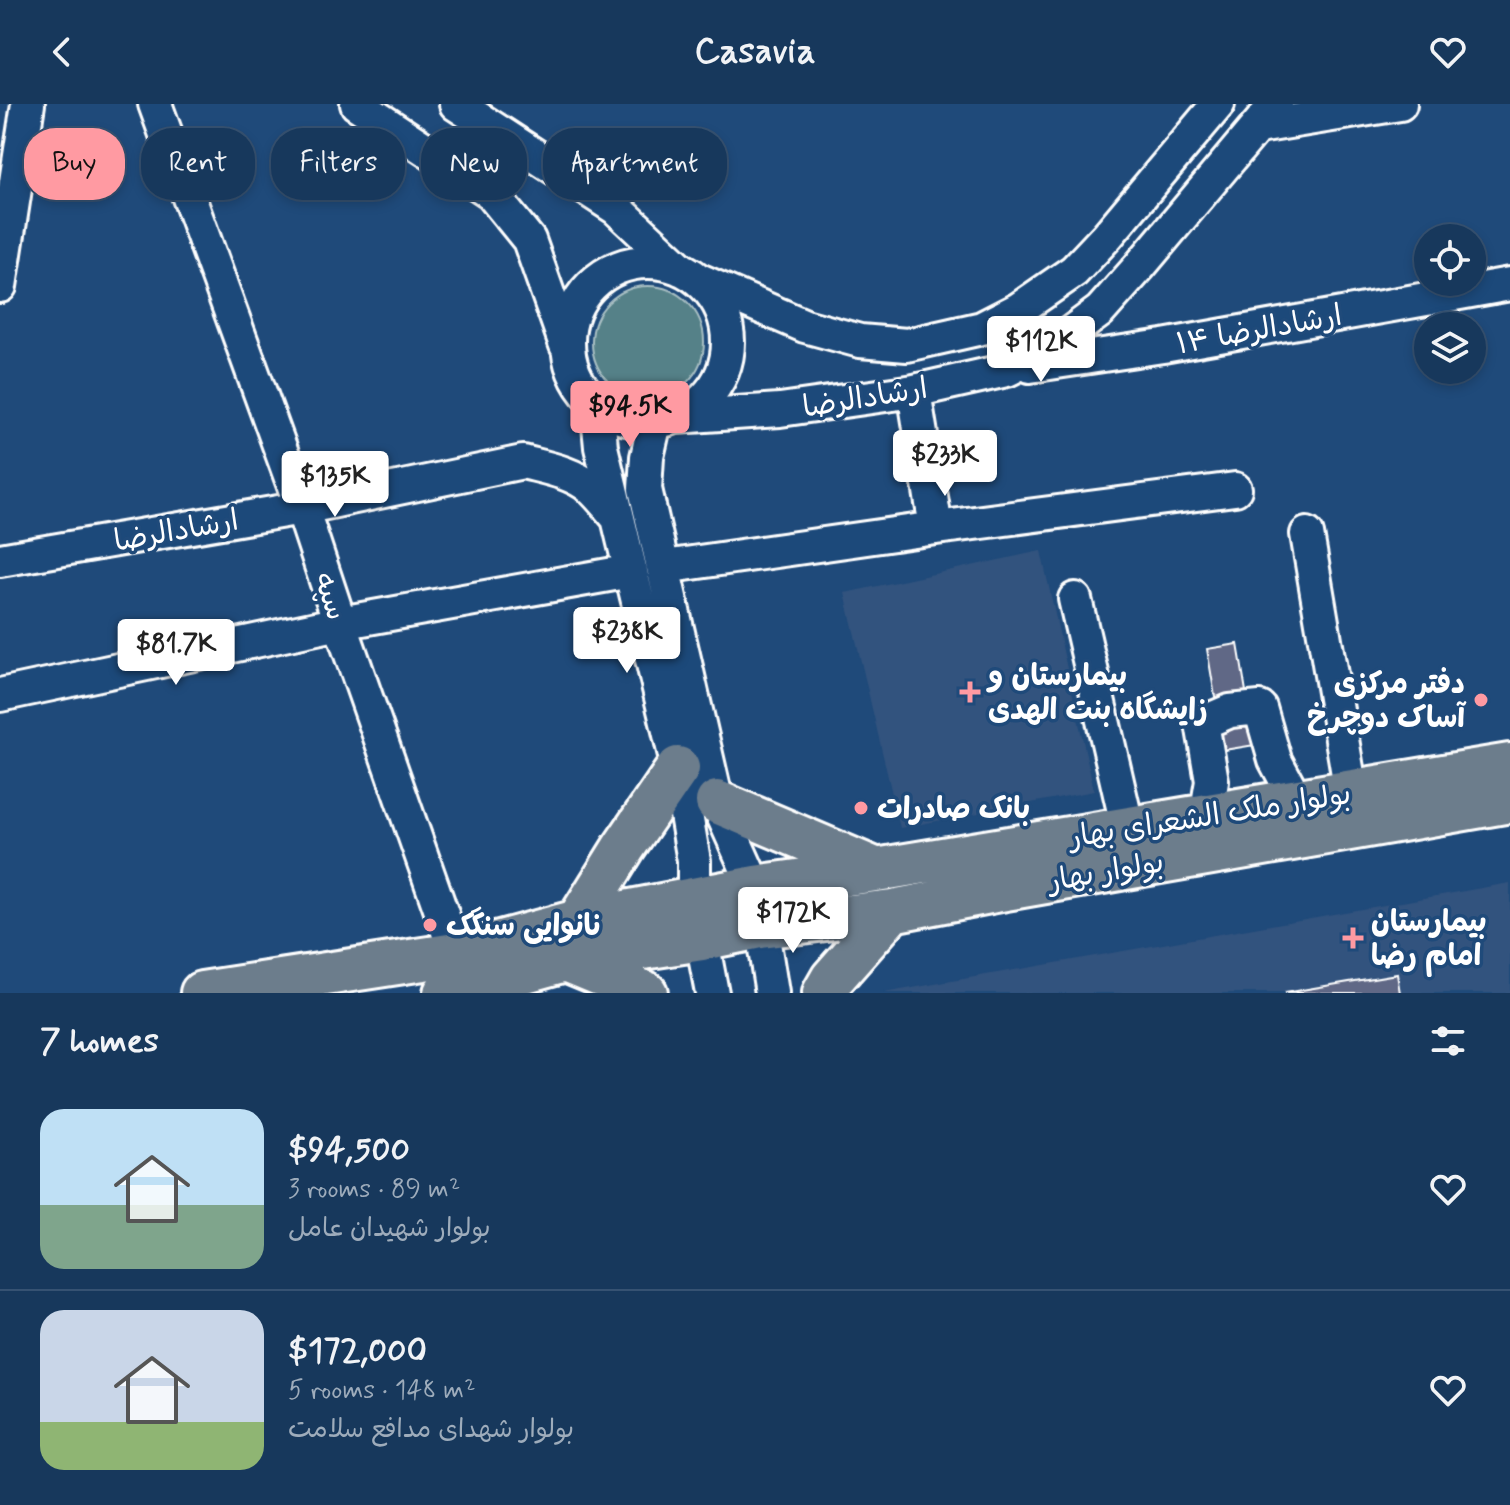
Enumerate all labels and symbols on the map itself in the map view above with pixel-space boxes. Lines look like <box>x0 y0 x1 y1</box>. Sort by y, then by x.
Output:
street label: ارشادالرضا ۱۴ <box>1173 297 1345 364</box>
pin: $112K <box>985 316 1097 384</box>
street label: ارشادالرضا <box>800 369 931 428</box>
pin: $94.5K <box>565 381 695 449</box>
pin: $233K <box>889 430 1001 498</box>
pin: $135K <box>279 451 391 519</box>
street label: ارشادالرضا <box>111 501 242 562</box>
street label: سپه <box>303 567 356 626</box>
pin: $238K <box>571 607 683 675</box>
pin: $81.7K <box>111 619 241 687</box>
place label: بیمارستان و زایشگاه بنت الهدی <box>986 657 1208 730</box>
place label: دفتر مرکزی آساک دوچرخ <box>1307 665 1467 738</box>
marker: بیمارستان و زایشگاه بنت الهدی <box>959 681 981 703</box>
marker: دفتر مرکزی آساک دوچرخ <box>1472 691 1490 709</box>
street label: بولوار ملک الشعرای بهار <box>1064 775 1354 858</box>
place label: بانک صادرات <box>877 790 1030 829</box>
marker: بانک صادرات <box>852 799 870 817</box>
street label: بولوار بهار <box>1043 843 1167 902</box>
pin: $172K <box>737 887 849 955</box>
place label: بیمارستان امام رضا <box>1371 903 1487 977</box>
place label: نانوایی سنگک <box>446 906 603 946</box>
marker: نانوایی سنگک <box>421 916 439 934</box>
marker: بیمارستان امام رضا <box>1342 927 1364 949</box>

